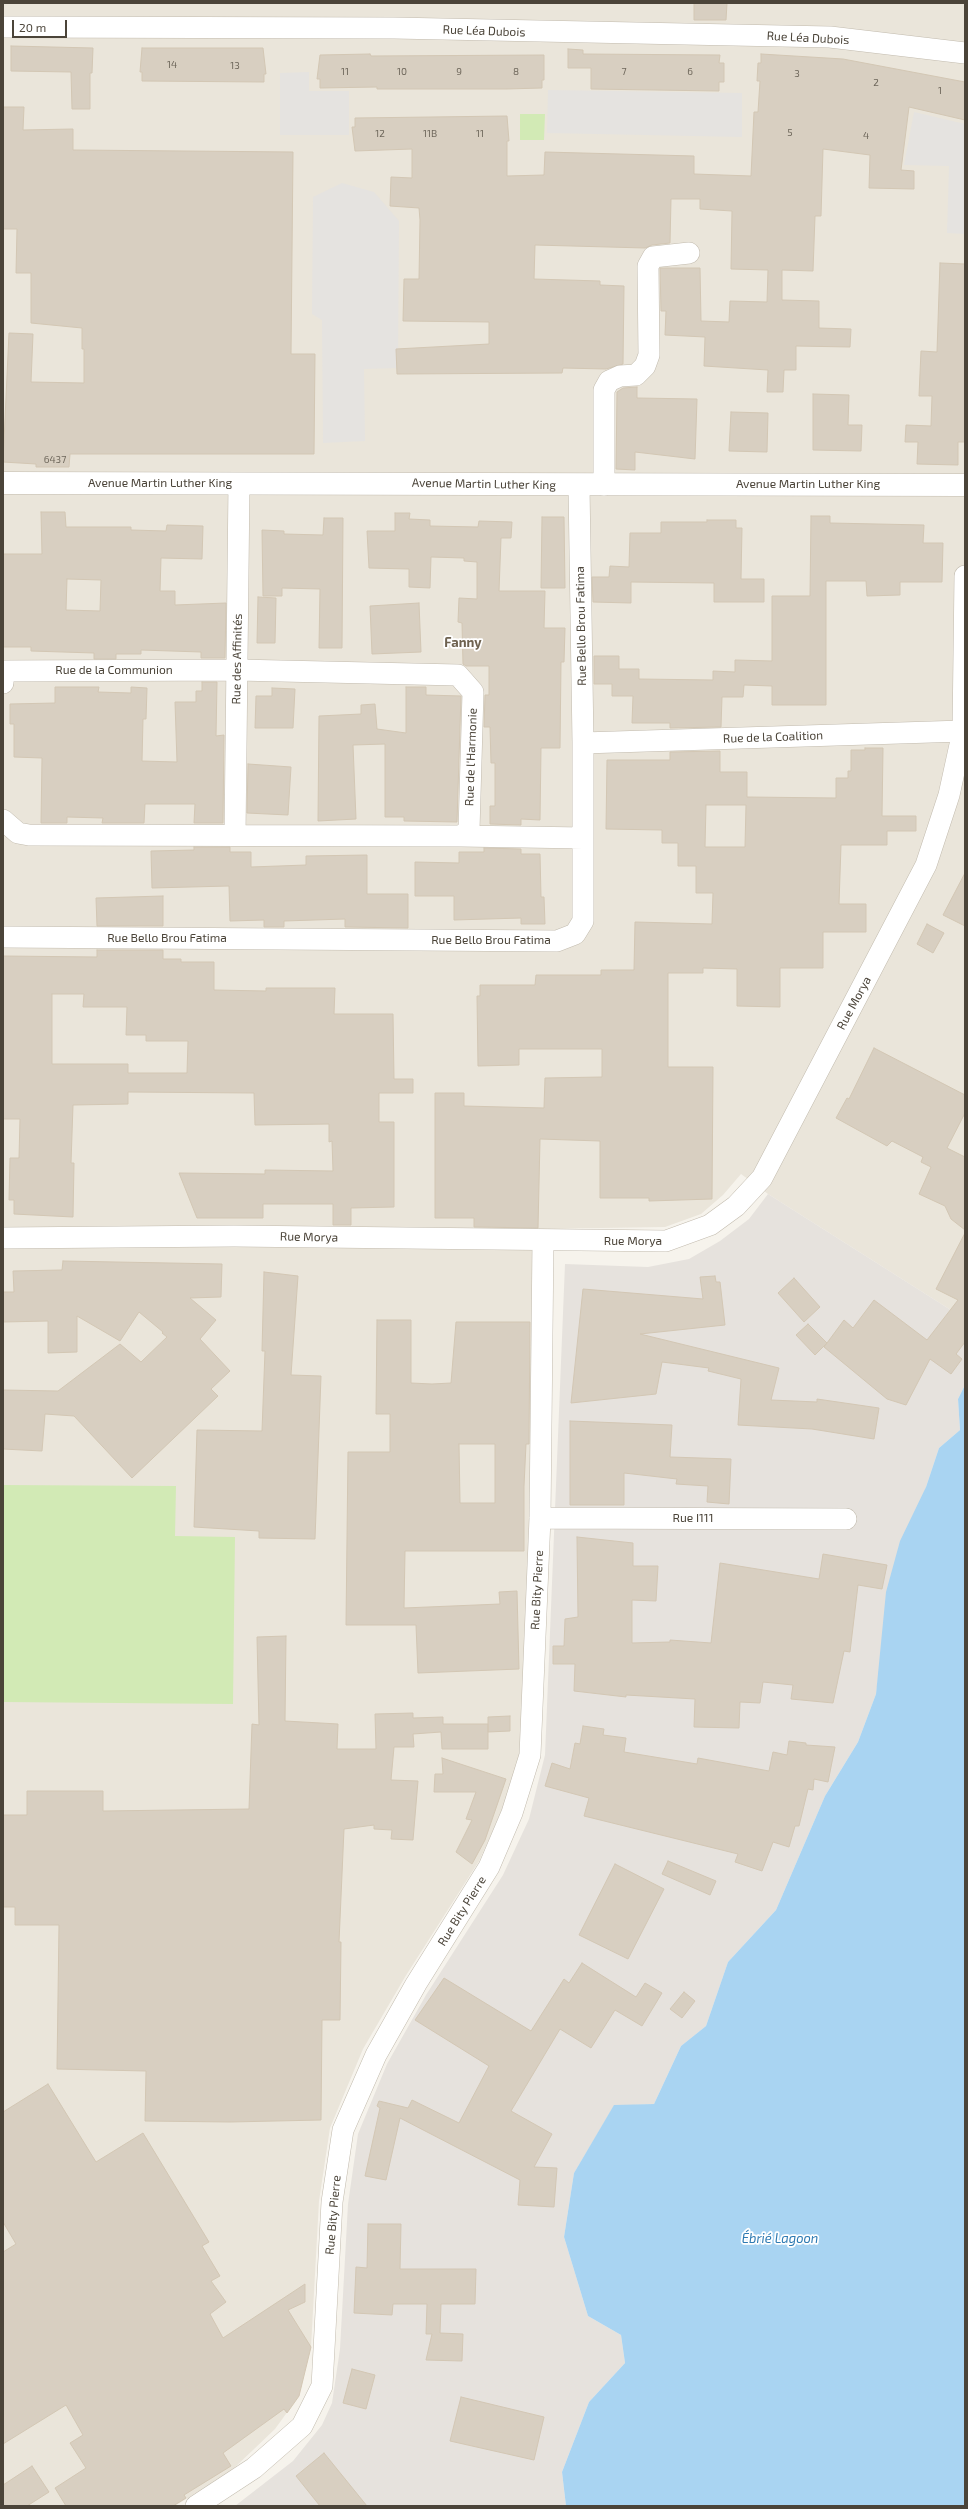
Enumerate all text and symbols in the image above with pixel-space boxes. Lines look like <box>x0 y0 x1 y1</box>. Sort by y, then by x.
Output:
scale bar <box>14 12 69 38</box>
text: 20 m <box>19 20 46 34</box>
street label: Rue Léa Dubois <box>442 22 526 40</box>
street label: Rue Léa Dubois <box>766 29 850 47</box>
house number: 14 <box>167 59 177 71</box>
house number: 13 <box>230 60 240 72</box>
house number: 11 <box>341 66 349 78</box>
house number: 10 <box>397 66 407 78</box>
house number: 9 <box>456 66 462 78</box>
house number: 8 <box>513 66 519 78</box>
house number: 7 <box>621 66 627 78</box>
house number: 6 <box>687 66 693 78</box>
house number: 3 <box>794 68 800 80</box>
house number: 2 <box>873 77 879 89</box>
house number: 1 <box>938 85 942 97</box>
house number: 5 <box>787 127 793 139</box>
house number: 12 <box>375 128 385 140</box>
house number: 11B <box>423 128 437 140</box>
house number: 11 <box>476 128 484 140</box>
house number: 4 <box>863 130 869 142</box>
house number: 6437 <box>44 454 66 466</box>
street label: Avenue Martin Luther King <box>88 476 232 490</box>
street label: Avenue Martin Luther King <box>412 476 556 492</box>
street label: Avenue Martin Luther King <box>736 477 880 491</box>
street label: Rue Bello Brou Fatima <box>573 566 589 686</box>
street label: Rue des Affinités <box>229 613 245 705</box>
district label: Fanny <box>444 635 482 651</box>
street label: Rue de la Communion <box>55 663 173 677</box>
street label: Rue de l'Harmonie <box>462 708 480 806</box>
street label: Rue de la Coalition <box>723 728 823 746</box>
street label: Rue Bello Brou Fatima <box>107 931 227 945</box>
street label: Rue Bello Brou Fatima <box>431 933 551 947</box>
street label: Rue Morya <box>834 974 874 1032</box>
street label: Rue Morya <box>280 1229 338 1245</box>
street label: Rue Morya <box>604 1234 662 1248</box>
street label: Rue I111 <box>673 1511 713 1525</box>
street label: Rue Bity Pierre <box>528 1550 546 1630</box>
street label: Rue Bity Pierre <box>435 1873 489 1949</box>
street label: Rue Bity Pierre <box>322 2175 344 2255</box>
water label: Ébrié Lagoon <box>742 2231 818 2247</box>

